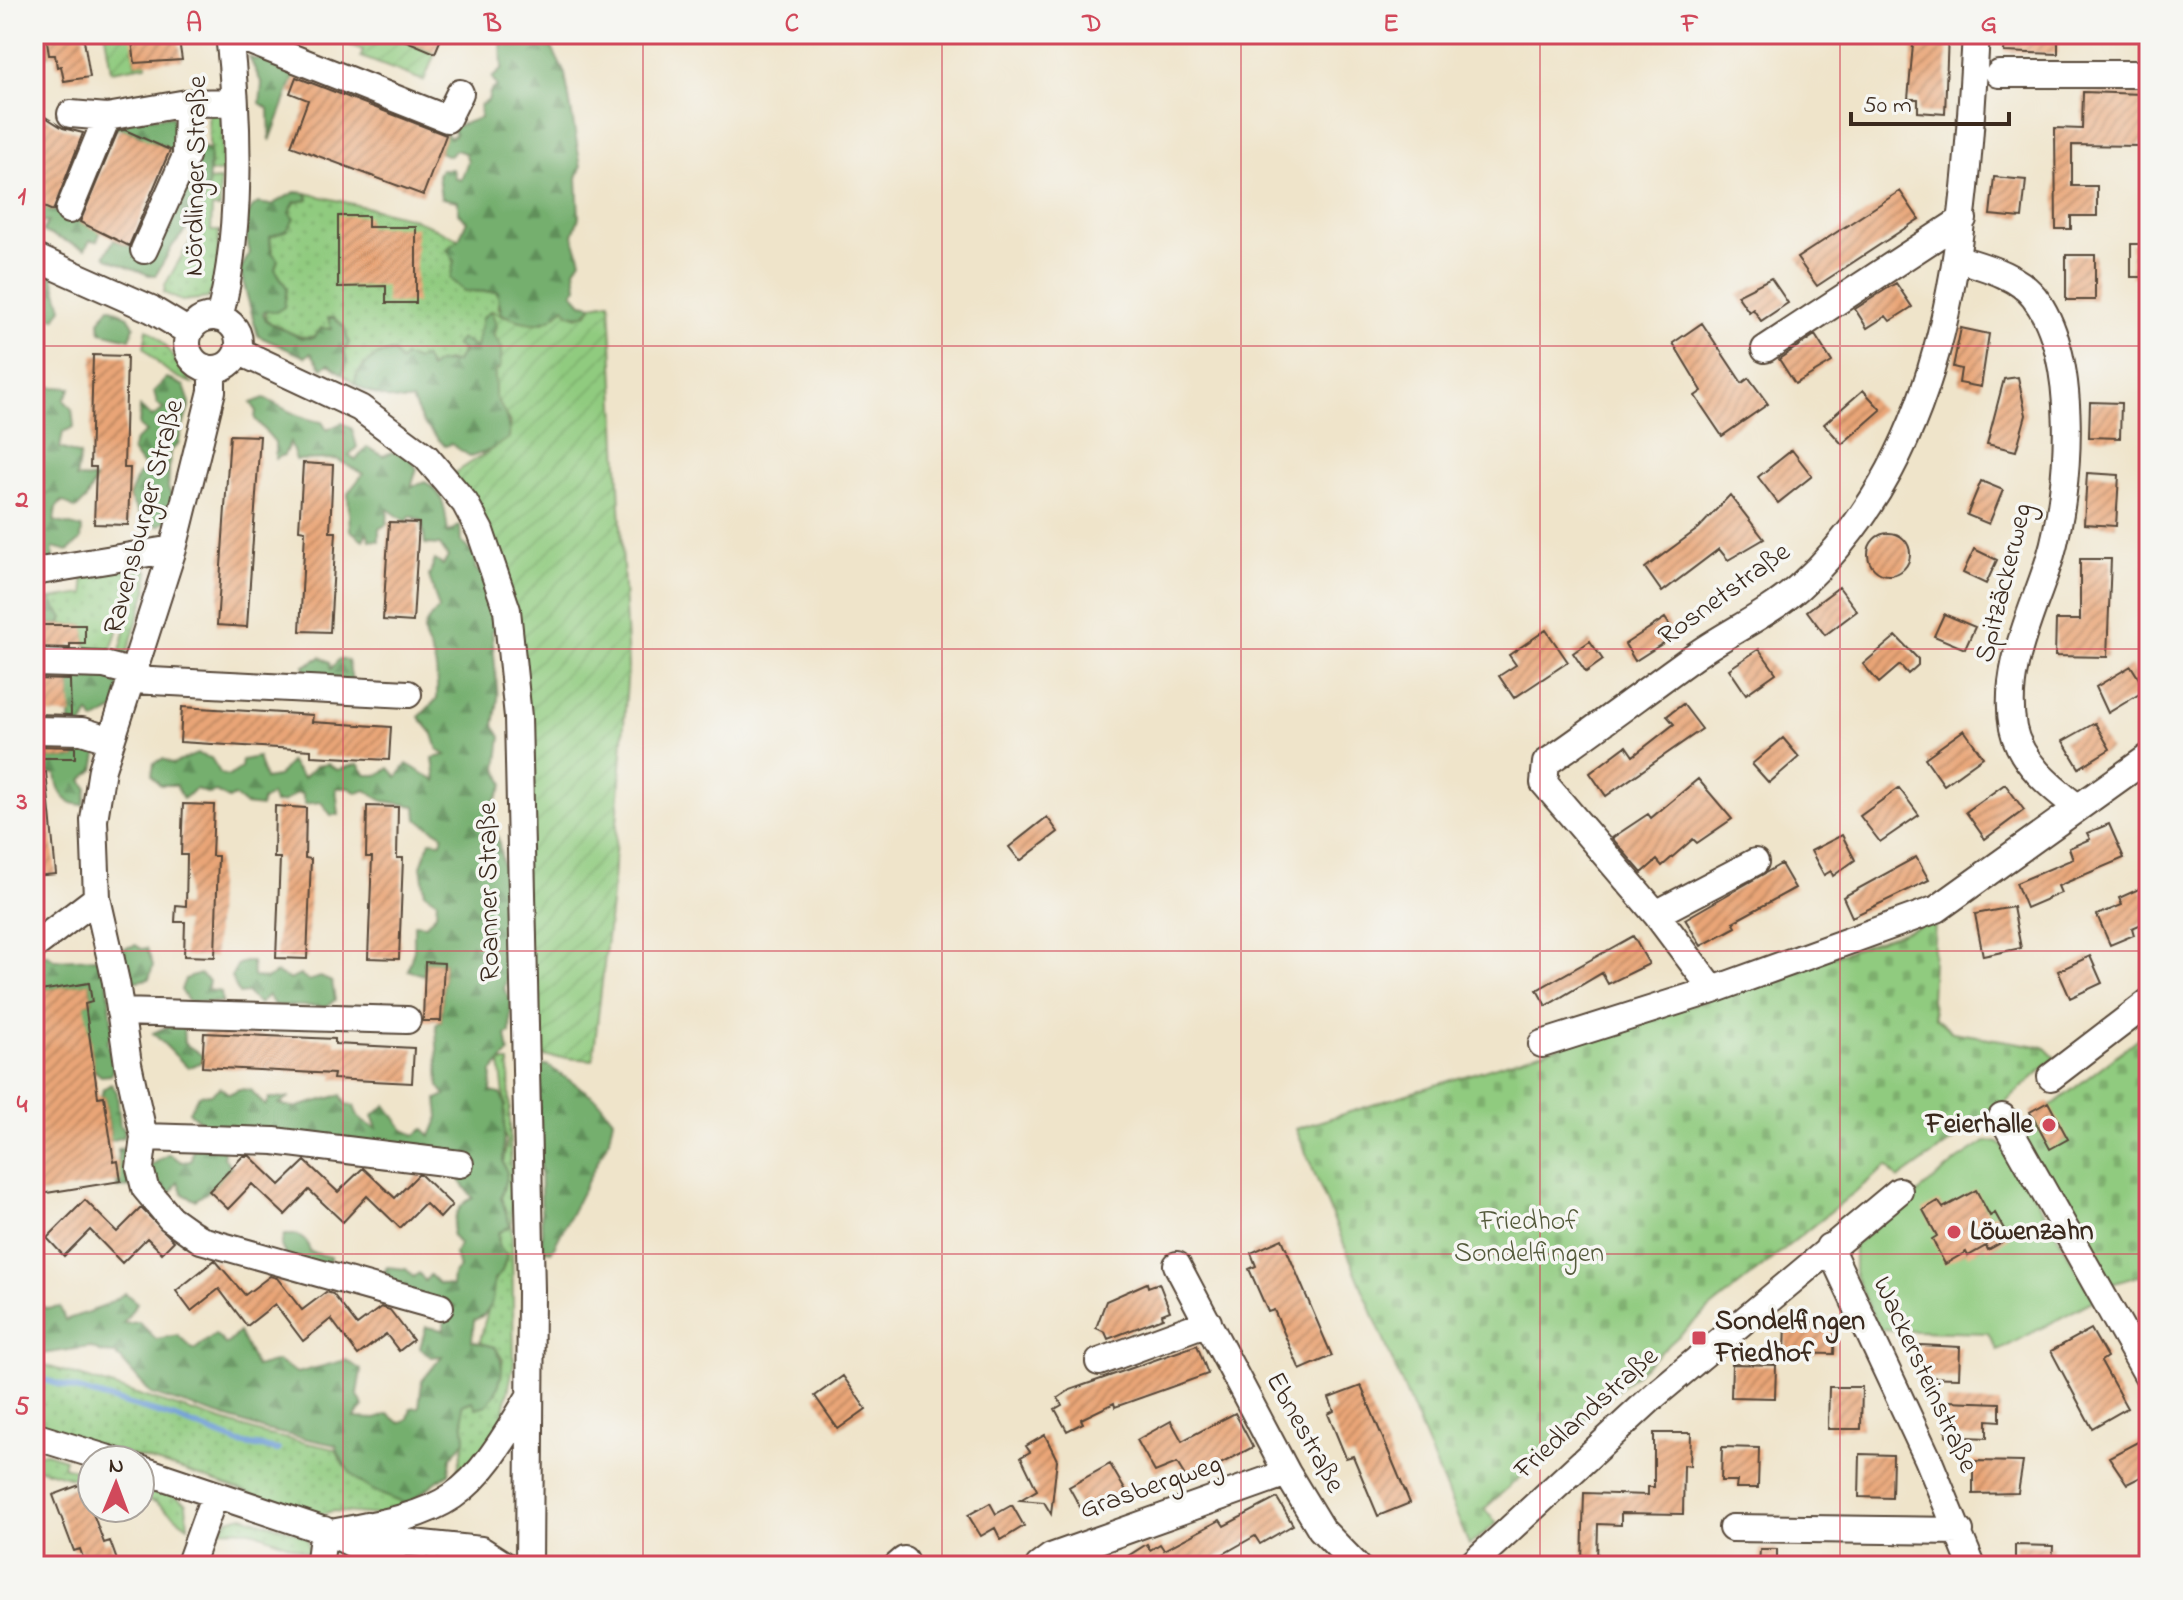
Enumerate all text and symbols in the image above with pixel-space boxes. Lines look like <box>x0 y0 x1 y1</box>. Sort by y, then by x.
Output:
text: A <box>186 6 202 44</box>
text: B <box>483 6 502 44</box>
text: C <box>785 6 799 44</box>
text: D <box>1081 6 1102 44</box>
text: E <box>1383 6 1399 44</box>
text: F <box>1680 6 1699 44</box>
text: G <box>1981 6 1997 44</box>
street label: Nördlinger Straße <box>175 75 219 277</box>
scale bar <box>1851 76 2009 126</box>
text: 50 m <box>1863 89 1912 124</box>
text: 1 <box>18 179 27 217</box>
street label: Ravensburger Straße <box>94 395 196 639</box>
text: 2 <box>15 482 29 520</box>
street label: Spitzäckerweg <box>1965 499 2045 667</box>
street label: Rosnetstraße <box>1650 533 1800 657</box>
text: 3 <box>16 784 28 822</box>
street label: Roanner Straße <box>468 802 512 982</box>
text: 4 <box>17 1087 28 1125</box>
place label: Feierhalle <box>1924 1105 2034 1146</box>
marker: Feierhalle <box>2040 1116 2058 1134</box>
park label: Friedhof Sondelfingen <box>1454 1202 1604 1275</box>
place label: Löwenzahn <box>1970 1212 2094 1253</box>
marker: Löwenzahn <box>1945 1223 1963 1241</box>
street label: Wackersteinstraße <box>1861 1270 1988 1480</box>
place label: Sondelfingen Friedhof <box>1713 1302 1865 1375</box>
marker: Sondelfingen Friedhof <box>1690 1329 1708 1347</box>
street label: Friedlandstraße <box>1505 1338 1669 1491</box>
street label: Ebnestraße <box>1254 1365 1354 1501</box>
text: 5 <box>15 1389 30 1427</box>
north arrow <box>76 1444 156 1524</box>
street label: Grasbergweg <box>1074 1445 1228 1531</box>
text: N <box>109 1451 124 1483</box>

